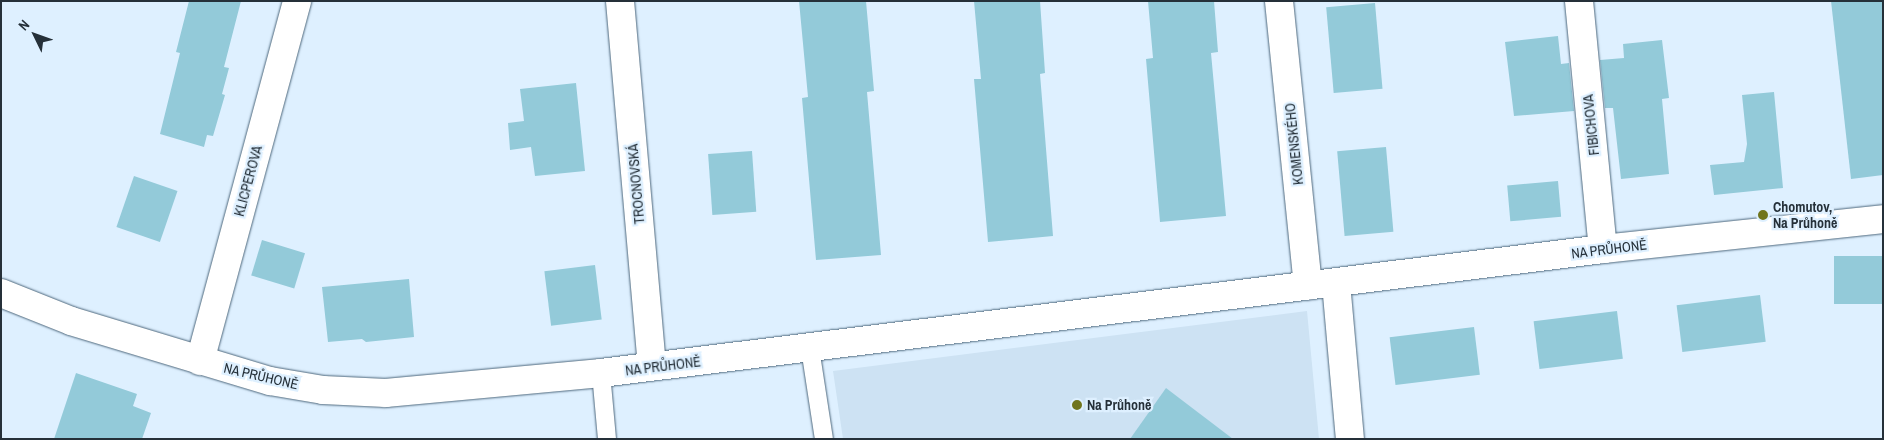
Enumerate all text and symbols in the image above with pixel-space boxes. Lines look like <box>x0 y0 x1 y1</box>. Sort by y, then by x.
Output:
north arrow <box>10 10 60 60</box>
text: N <box>14 16 33 34</box>
street label: FIBICHOVA <box>1579 94 1603 156</box>
street label: KOMENSKÉHO <box>1281 102 1307 186</box>
street label: TROCNOVSKÁ <box>624 143 648 225</box>
street label: KLICPEROVA <box>230 144 266 218</box>
place label: Chomutov, Na Průhoně <box>1773 199 1837 232</box>
marker: Chomutov, Na Průhoně <box>1757 209 1769 221</box>
street label: NA PRŮHONĚ <box>1570 236 1648 262</box>
street label: NA PRŮHONĚ <box>624 353 702 379</box>
street label: NA PRŮHONĚ <box>222 359 300 393</box>
place label: Na Průhoně <box>1087 397 1151 413</box>
marker: Na Průhoně <box>1071 399 1083 411</box>

